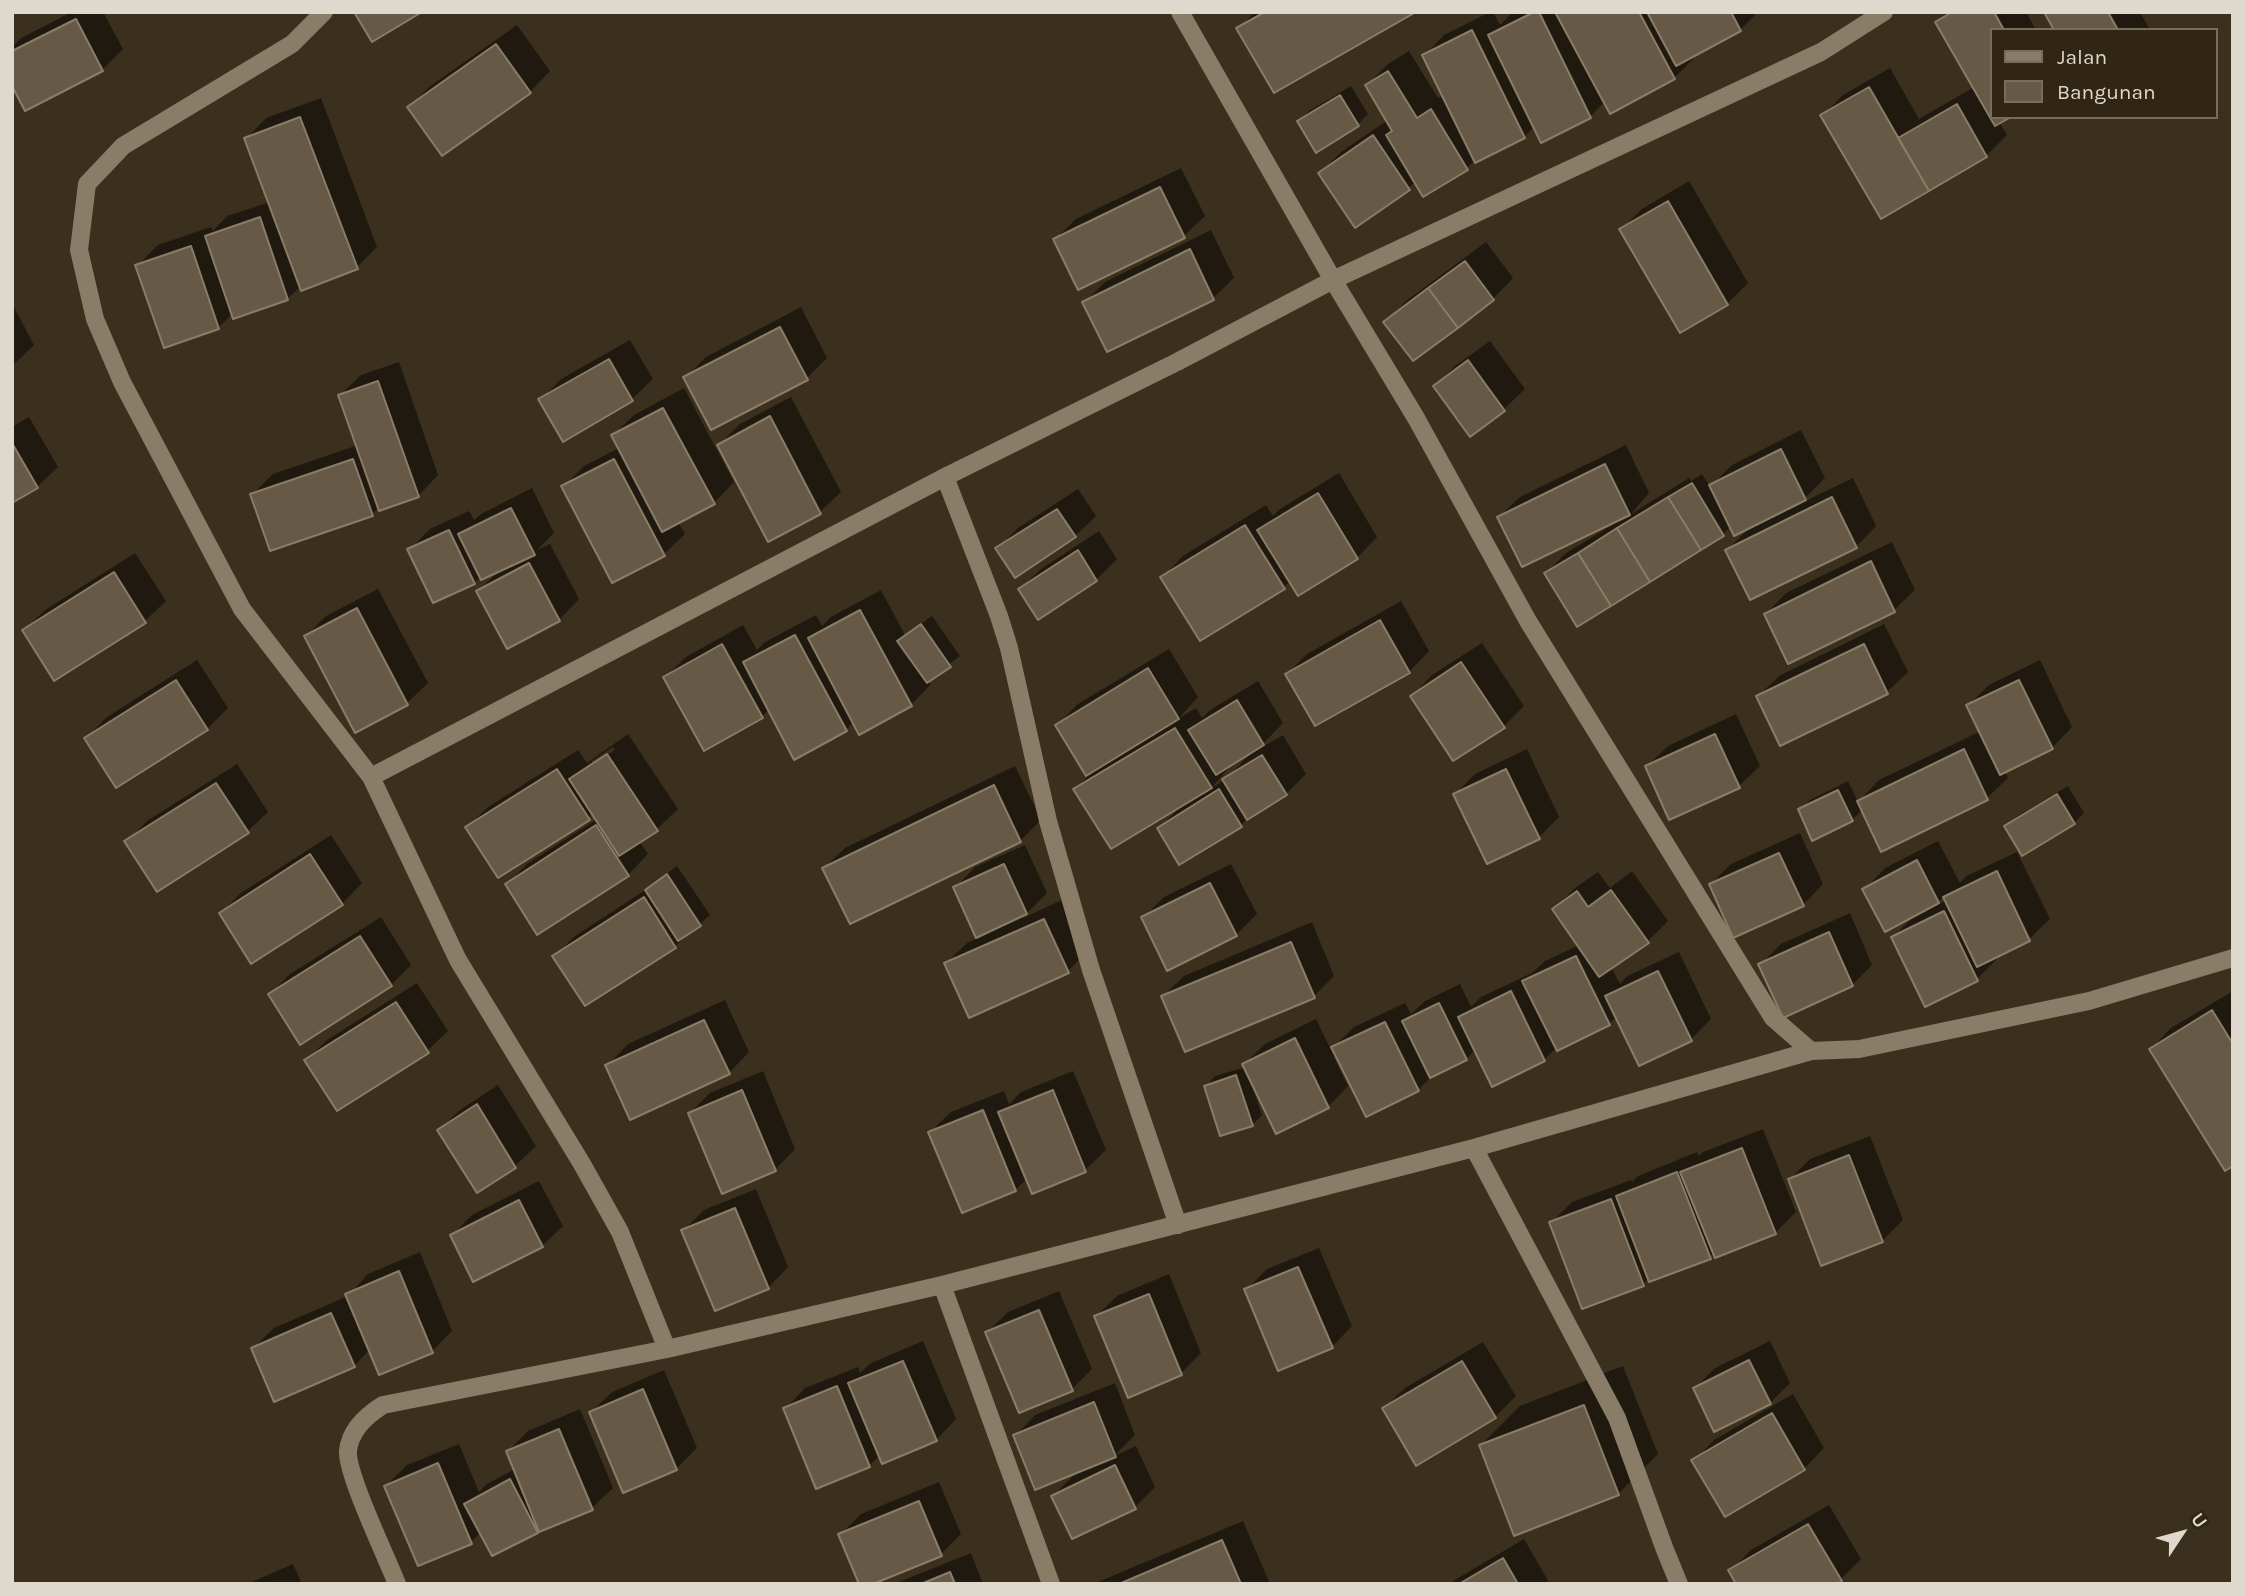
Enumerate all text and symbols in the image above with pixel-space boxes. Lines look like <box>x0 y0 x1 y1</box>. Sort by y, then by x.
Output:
legend <box>1990 28 2217 119</box>
text: Jalan <box>2057 45 2107 69</box>
text: Bangunan <box>2057 80 2156 104</box>
north arrow <box>2147 1498 2217 1568</box>
text: U <box>2186 1509 2212 1532</box>

